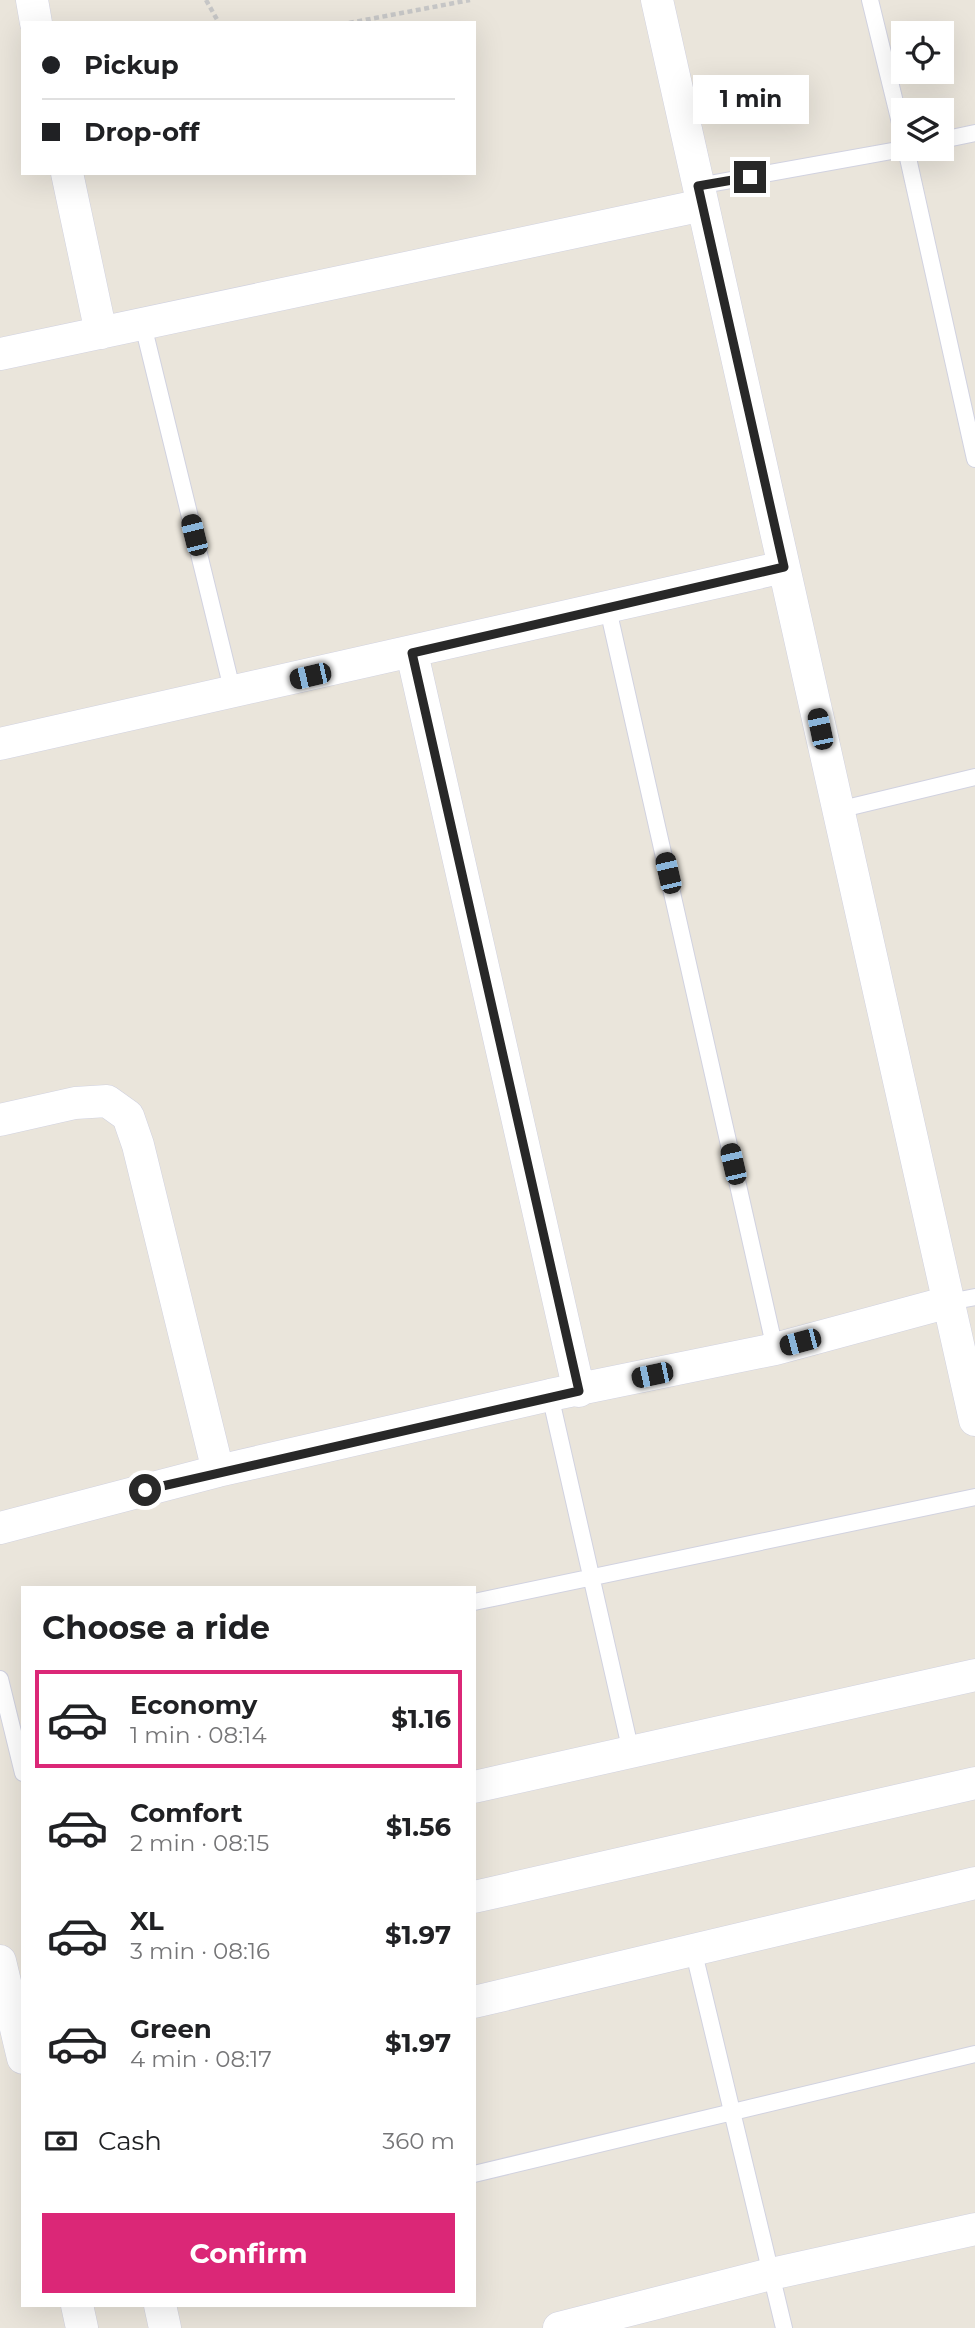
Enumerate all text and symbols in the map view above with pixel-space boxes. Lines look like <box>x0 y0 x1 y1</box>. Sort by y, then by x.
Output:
map controls <box>891 21 954 161</box>
button: locate <box>891 21 954 84</box>
text: Pickup <box>84 49 179 81</box>
callout: 1 min <box>692 76 808 124</box>
text: 1 min <box>720 85 782 113</box>
button: layers <box>891 98 954 161</box>
text: Drop-off <box>84 116 199 148</box>
route end <box>734 161 766 193</box>
car <box>179 512 210 558</box>
car <box>288 661 333 691</box>
car <box>806 706 835 752</box>
car <box>654 850 683 896</box>
car <box>719 1141 748 1187</box>
car <box>777 1326 824 1358</box>
car <box>630 1360 675 1390</box>
route start <box>129 1474 161 1506</box>
text: Choose a ride <box>42 1608 270 1647</box>
icon: car <box>46 1688 109 1751</box>
text: Economy <box>130 1689 257 1721</box>
text: $1.16 <box>391 1703 451 1735</box>
text: 1 min · 08:14 <box>130 1721 267 1749</box>
icon: car <box>46 1796 109 1859</box>
text: Comfort <box>130 1797 242 1829</box>
text: $1.56 <box>386 1811 451 1843</box>
text: 2 min · 08:15 <box>130 1829 269 1857</box>
icon: car <box>46 1904 109 1967</box>
text: XL <box>130 1905 164 1937</box>
text: $1.97 <box>385 1919 451 1951</box>
text: 3 min · 08:16 <box>130 1937 270 1965</box>
icon: car <box>46 2012 109 2075</box>
text: Green <box>130 2013 212 2045</box>
text: $1.97 <box>385 2027 451 2059</box>
text: 4 min · 08:17 <box>130 2045 272 2073</box>
icon: cash <box>42 2122 80 2160</box>
text: Cash <box>98 2125 162 2157</box>
text: 360 m <box>382 2127 455 2155</box>
button: Confirm <box>42 2213 455 2293</box>

